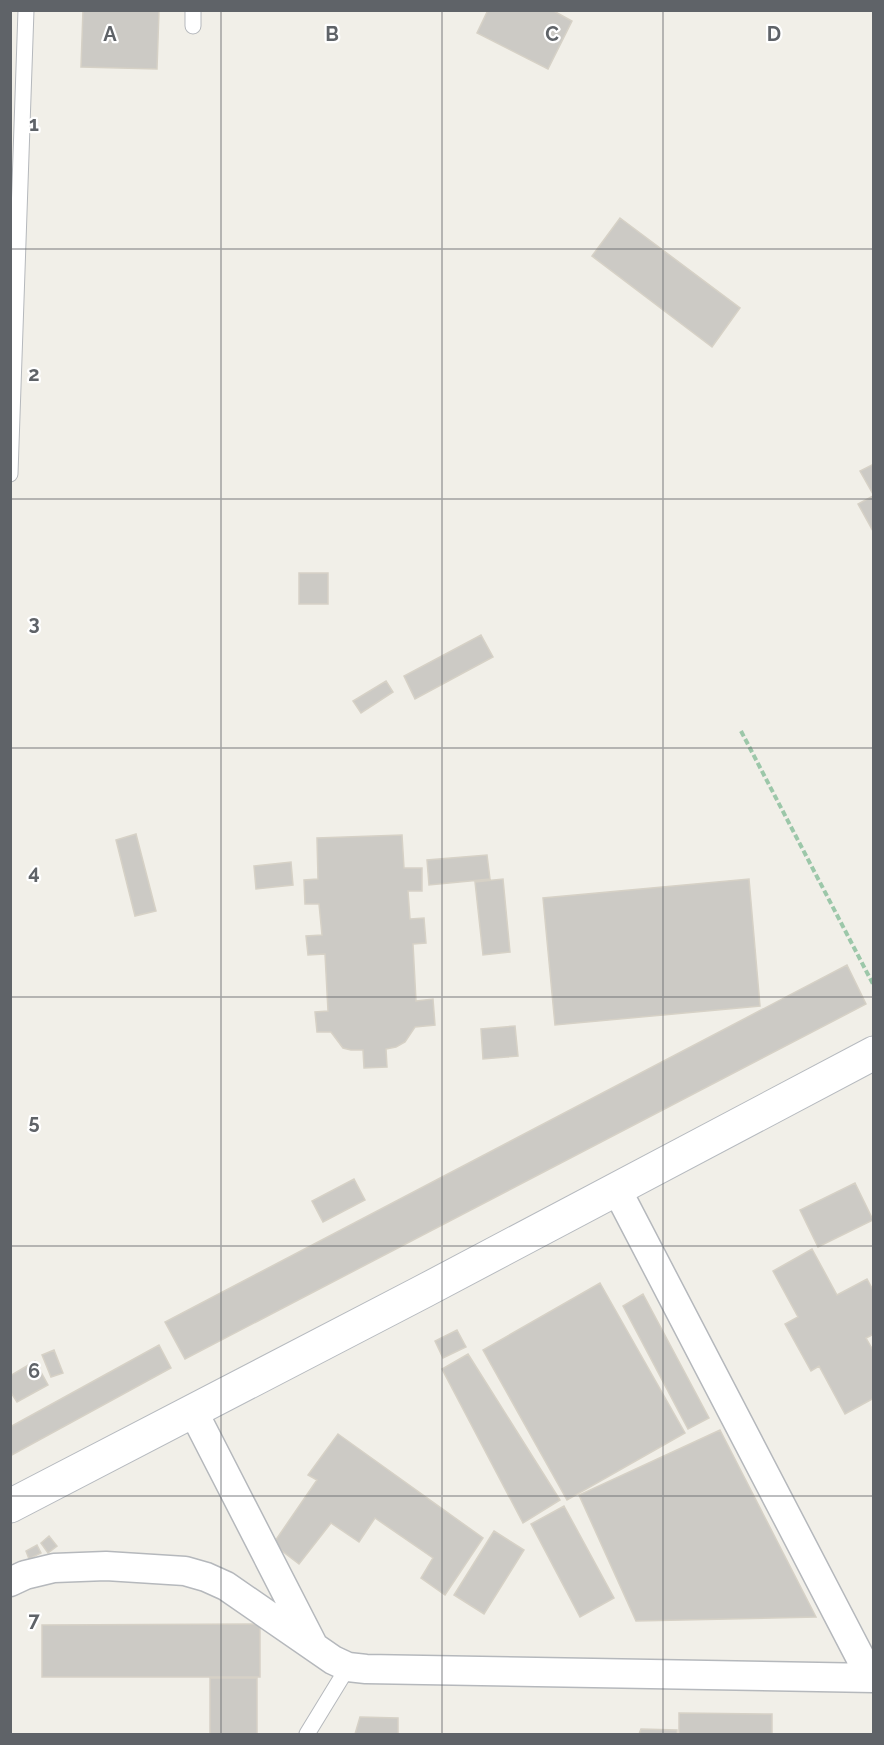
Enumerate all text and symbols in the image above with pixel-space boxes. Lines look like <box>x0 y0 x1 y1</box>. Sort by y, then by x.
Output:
text: A <box>103 22 117 46</box>
text: B <box>325 22 339 46</box>
text: C <box>545 22 559 46</box>
text: D <box>767 22 781 46</box>
text: 1 <box>29 112 39 136</box>
text: 2 <box>28 362 40 386</box>
text: 3 <box>28 611 40 635</box>
text: 4 <box>28 860 40 884</box>
text: 5 <box>28 1110 40 1134</box>
text: 6 <box>28 1359 40 1383</box>
text: 7 <box>28 1608 40 1632</box>

